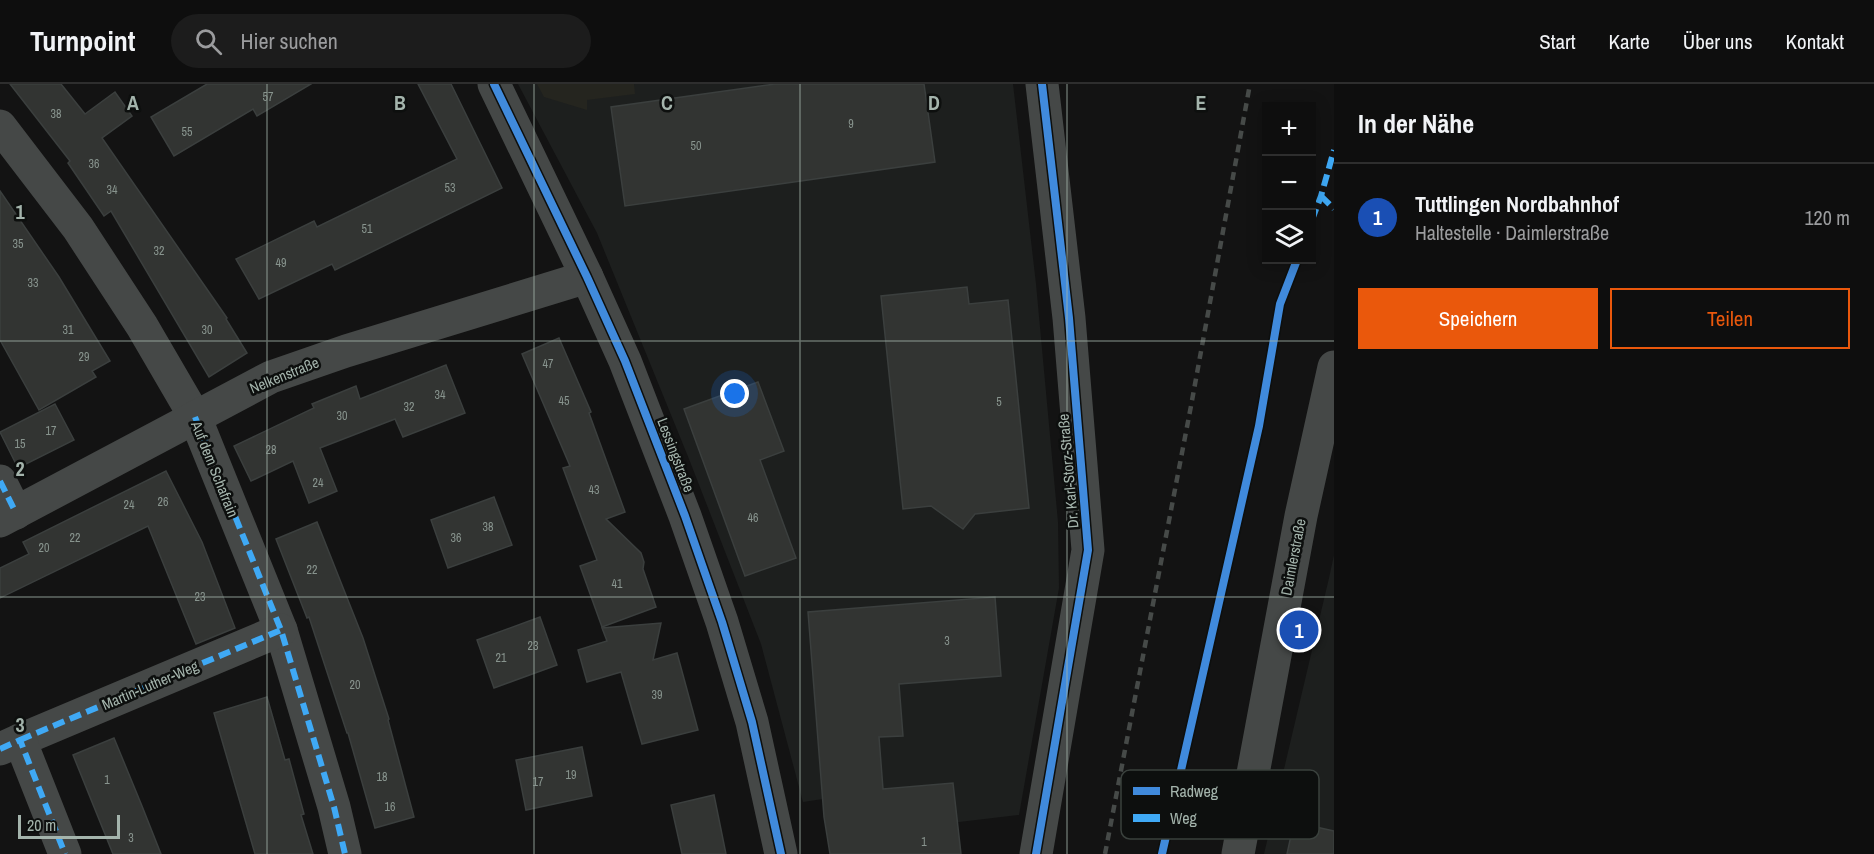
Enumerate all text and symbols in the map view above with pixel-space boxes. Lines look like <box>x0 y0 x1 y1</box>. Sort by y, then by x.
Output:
search box <box>171 14 591 68</box>
text: Turnpoint <box>30 22 135 60</box>
icon: search <box>192 25 225 58</box>
text: Hier suchen <box>240 26 338 56</box>
text: Start <box>1539 27 1576 56</box>
text: Karte <box>1609 27 1650 56</box>
text: Über uns <box>1683 27 1753 56</box>
text: Kontakt <box>1786 27 1844 56</box>
text: A <box>127 89 139 116</box>
house number: 57 <box>263 89 274 105</box>
text: B <box>394 89 406 116</box>
text: C <box>661 89 673 116</box>
text: D <box>928 89 940 116</box>
text: E <box>1196 89 1207 116</box>
map controls <box>1262 102 1316 264</box>
button: + <box>1262 102 1316 156</box>
house number: 38 <box>51 106 61 122</box>
text: In der Nähe <box>1358 106 1474 141</box>
house number: 9 <box>848 116 854 132</box>
house number: 55 <box>182 124 193 140</box>
house number: 50 <box>691 138 701 154</box>
house number: 36 <box>89 156 99 172</box>
button: − <box>1262 156 1316 210</box>
house number: 53 <box>445 180 455 196</box>
house number: 34 <box>107 182 118 198</box>
text: Tuttlingen Nordbahnhof <box>1415 189 1619 219</box>
text: 1 <box>15 198 25 225</box>
text: 1 <box>1373 204 1382 231</box>
text: 120 m <box>1804 204 1850 231</box>
button: layers <box>1262 210 1316 264</box>
text: Haltestelle · Daimlerstraße <box>1415 219 1609 246</box>
house number: 51 <box>362 221 373 237</box>
house number: 35 <box>13 236 24 252</box>
house number: 32 <box>154 243 164 259</box>
house number: 49 <box>276 255 286 271</box>
house number: 33 <box>28 275 38 291</box>
button: Speichern <box>1358 288 1598 349</box>
button: Teilen <box>1610 288 1850 349</box>
house number: 31 <box>63 322 74 338</box>
house number: 30 <box>202 322 212 338</box>
house number: 29 <box>79 349 89 365</box>
street label: Nelkenstraße <box>246 352 322 398</box>
house number: 47 <box>543 356 554 372</box>
your location <box>720 379 749 408</box>
house number: 34 <box>435 387 446 403</box>
house number: 45 <box>559 393 570 409</box>
house number: 5 <box>996 394 1002 410</box>
house number: 32 <box>404 399 414 415</box>
house number: 30 <box>337 408 347 424</box>
street label: Dr. Karl-Storz-Straße <box>1053 413 1083 529</box>
street label: Lessingstraße <box>652 415 700 495</box>
street label: Auf dem Schafrain <box>186 417 244 520</box>
house number: 17 <box>46 423 57 439</box>
house number: 15 <box>15 436 26 452</box>
house number: 28 <box>266 442 276 458</box>
text: 2 <box>15 455 25 482</box>
house number: 24 <box>313 475 324 491</box>
house number: 43 <box>589 482 599 498</box>
house number: 26 <box>158 494 168 510</box>
house number: 24 <box>124 497 135 513</box>
house number: 46 <box>748 510 758 526</box>
street label: Daimlerstraße <box>1275 517 1311 597</box>
house number: 38 <box>483 519 493 535</box>
house number: 22 <box>70 530 80 546</box>
house number: 36 <box>451 530 461 546</box>
house number: 20 <box>39 540 49 556</box>
house number: 22 <box>307 562 317 578</box>
house number: 41 <box>612 576 623 592</box>
house number: 23 <box>195 589 205 605</box>
pin: 1 <box>1280 608 1318 652</box>
house number: 3 <box>944 633 950 649</box>
house number: 23 <box>528 638 538 654</box>
house number: 21 <box>496 650 507 666</box>
street label: Martin-Luther-Weg <box>98 655 202 715</box>
house number: 20 <box>350 677 360 693</box>
house number: 39 <box>652 687 662 703</box>
text: 3 <box>15 711 25 738</box>
house number: 19 <box>566 767 576 783</box>
house number: 18 <box>377 769 387 785</box>
legend <box>1121 770 1319 839</box>
house number: 1 <box>104 772 110 788</box>
house number: 17 <box>533 774 544 790</box>
text: Radweg <box>1170 780 1219 802</box>
house number: 16 <box>385 799 395 815</box>
text: Weg <box>1170 807 1197 829</box>
scale bar <box>18 812 120 840</box>
text: 20 m <box>27 814 56 836</box>
house number: 3 <box>128 830 134 846</box>
house number: 1 <box>921 834 927 850</box>

